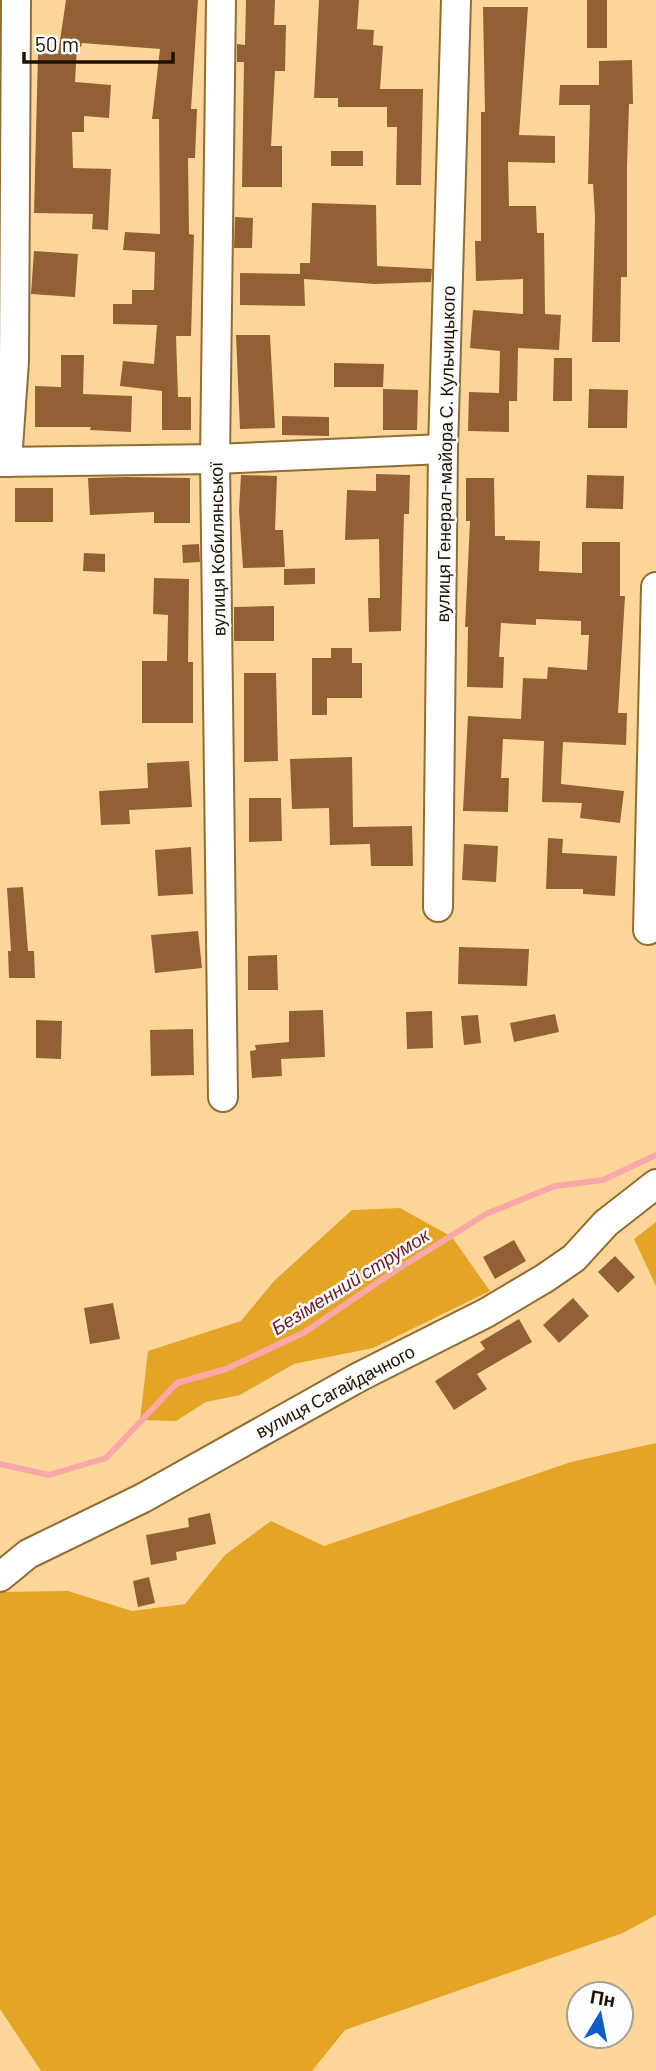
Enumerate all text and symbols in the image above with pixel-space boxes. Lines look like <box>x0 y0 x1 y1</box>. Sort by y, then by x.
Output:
scale bar <box>24 21 173 65</box>
text: 50 m <box>35 31 79 56</box>
street label: вулиця Генерал-майора С. Кульчицького <box>431 285 459 623</box>
street label: вулиця Кобилянської <box>204 462 230 636</box>
water label: Безіменний струмок <box>267 1222 434 1339</box>
street label: вулиця Сагайдачного <box>252 1340 418 1442</box>
north arrow <box>565 1980 635 2050</box>
text: Пн <box>589 1984 617 2011</box>

